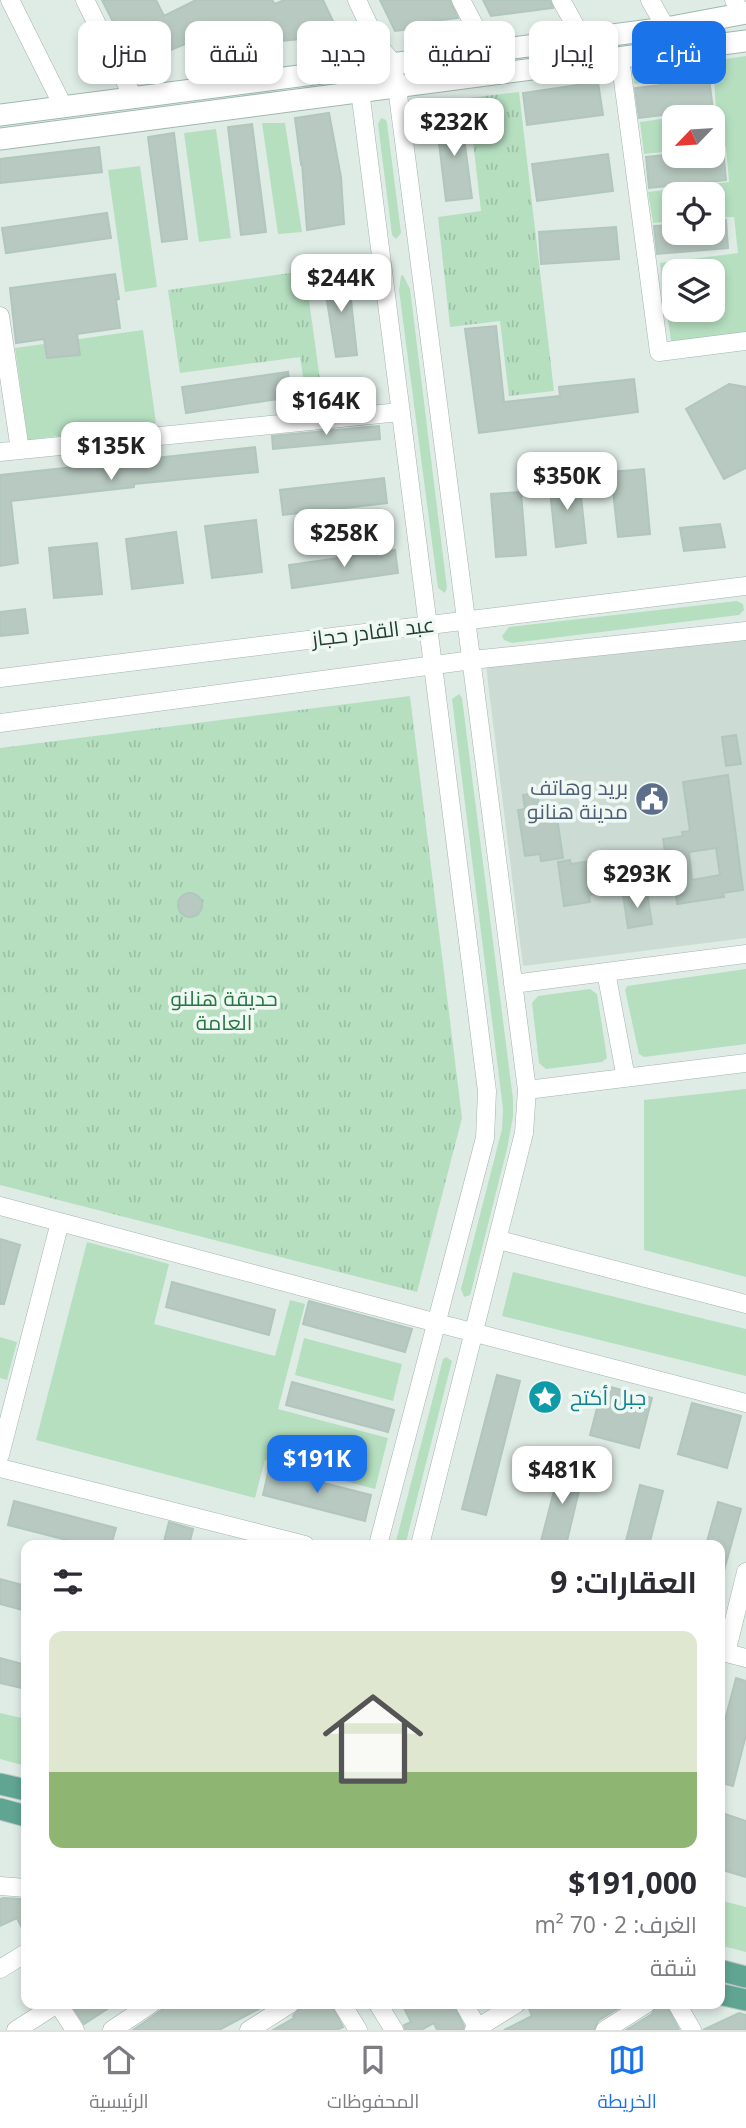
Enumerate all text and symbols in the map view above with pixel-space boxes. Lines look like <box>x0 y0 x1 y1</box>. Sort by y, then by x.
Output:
chip: منزل <box>78 21 171 84</box>
chip: شقة <box>185 21 283 84</box>
chip: جديد <box>297 21 390 84</box>
chip: تصفية <box>404 21 515 84</box>
chip: إيجار <box>529 21 618 84</box>
chip: شراء <box>632 21 726 84</box>
pin: $232K <box>405 99 503 158</box>
text: $232K <box>420 105 488 137</box>
north arrow <box>662 105 724 168</box>
map controls <box>662 105 725 322</box>
button: locate <box>662 182 725 245</box>
pin: $244K <box>292 254 390 314</box>
button: layers <box>662 259 725 322</box>
text: $244K <box>307 261 375 293</box>
pin: $164K <box>277 378 375 437</box>
text: $164K <box>292 384 360 416</box>
pin: $135K <box>62 422 160 482</box>
text: $135K <box>77 429 145 461</box>
pin: $350K <box>518 452 616 512</box>
text: $350K <box>533 459 601 491</box>
pin: $258K <box>295 510 393 569</box>
text: $258K <box>310 516 378 548</box>
street label: عبد القادر حجاز <box>309 610 436 653</box>
place label: بريد وهاتف مدينة هنانو <box>527 773 628 825</box>
public building icon: بريد وهاتف مدينة هنانو <box>633 780 671 818</box>
pin: $293K <box>588 850 686 910</box>
text: $293K <box>603 857 671 889</box>
park label: حديقة هنلنو العامة <box>170 984 278 1036</box>
place icon: جبل أكتح <box>526 1378 564 1416</box>
place label: جبل أكتح <box>570 1383 646 1412</box>
pin: $191K <box>268 1436 366 1495</box>
text: $191K <box>283 1442 351 1474</box>
pin: $481K <box>513 1446 611 1506</box>
text: $481K <box>528 1453 596 1485</box>
text: العقارات: 9 <box>550 1561 697 1602</box>
icon: filters <box>49 1563 87 1601</box>
icon: home <box>310 1676 436 1802</box>
text: $191,000 <box>568 1862 697 1903</box>
text: الغرف: 2 · 70 m² <box>534 1908 697 1940</box>
text: شقة <box>650 1951 697 1983</box>
tab: الرئيسية <box>89 2041 149 2119</box>
tab: المحفوظات <box>327 2041 419 2119</box>
tab: الخريطة <box>598 2041 657 2119</box>

